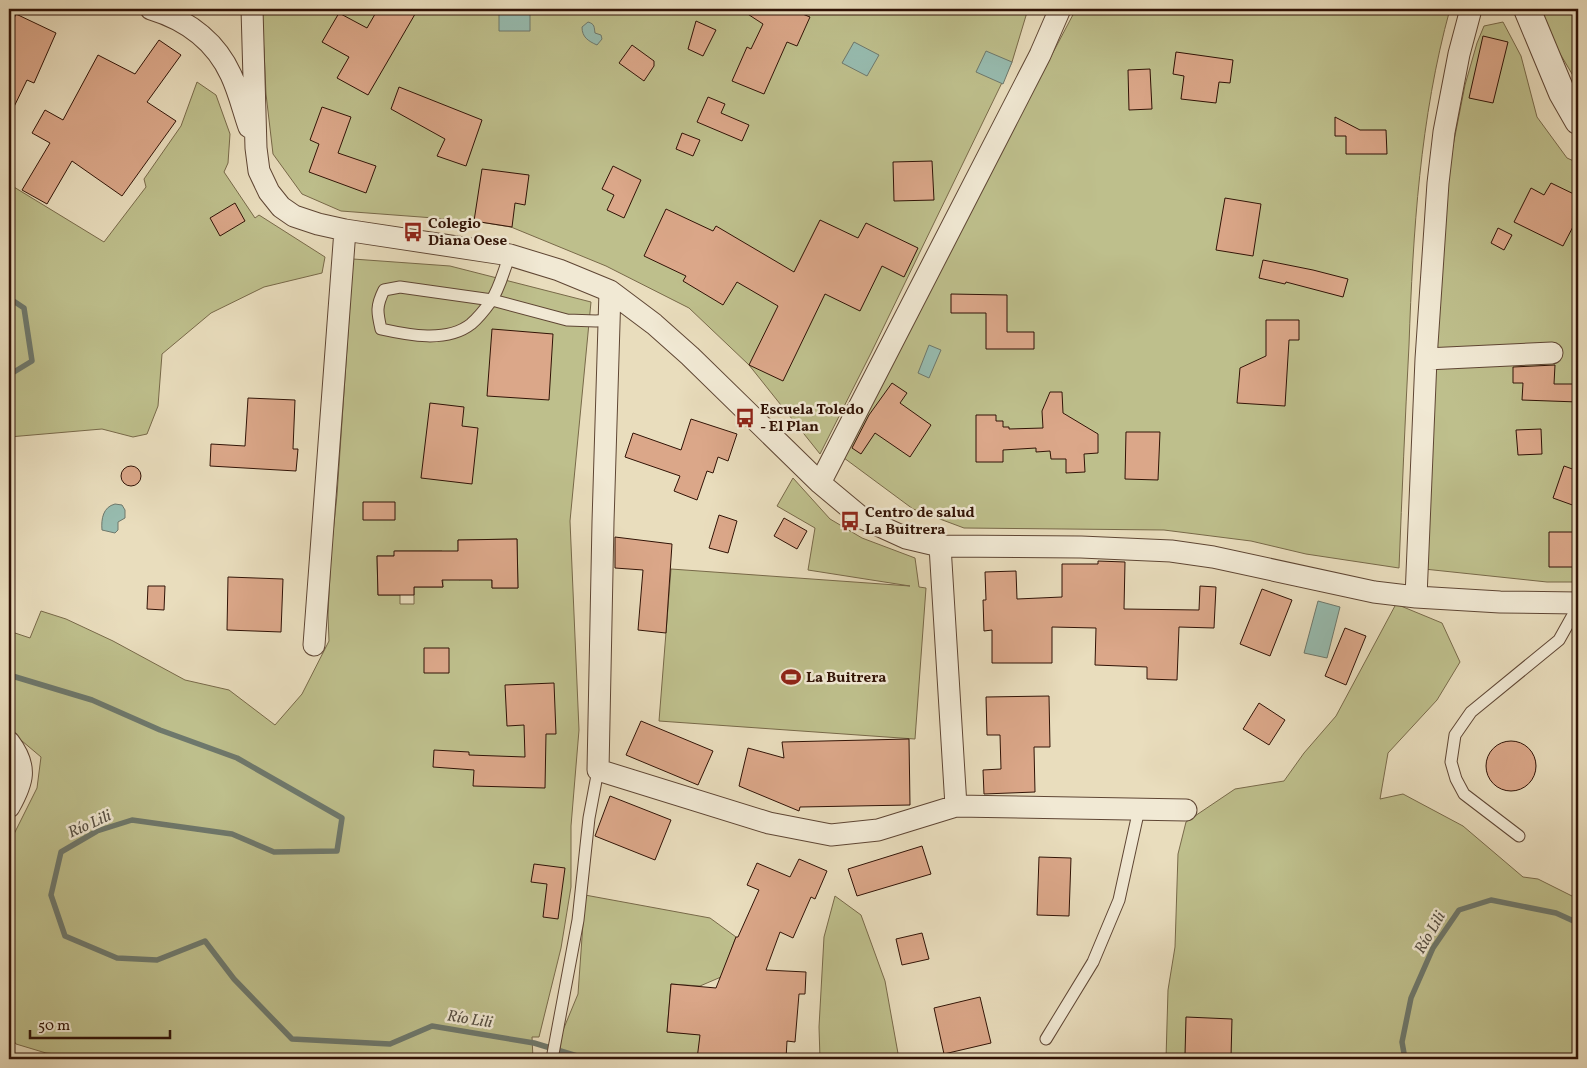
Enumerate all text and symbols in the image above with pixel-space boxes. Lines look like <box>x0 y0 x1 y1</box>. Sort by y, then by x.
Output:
place label: Colegio Diana Oese <box>428 214 507 252</box>
bus stop icon: Colegio Diana Oese <box>402 221 424 243</box>
place label: Escuela Toledo - El Plan <box>760 400 864 438</box>
bus stop icon: Escuela Toledo - El Plan <box>734 407 756 429</box>
place label: Centro de salud La Buitrera <box>865 503 975 541</box>
bus stop icon: Centro de salud La Buitrera <box>839 510 861 532</box>
sports icon: La Buitrera <box>780 666 802 688</box>
place label: La Buitrera <box>806 668 886 689</box>
water label: Río Lili <box>65 805 116 844</box>
water label: Río Lili <box>1410 907 1452 958</box>
water label: Río Lili <box>446 1006 495 1035</box>
scale bar <box>30 1008 170 1040</box>
text: 50 m <box>38 1016 70 1037</box>

